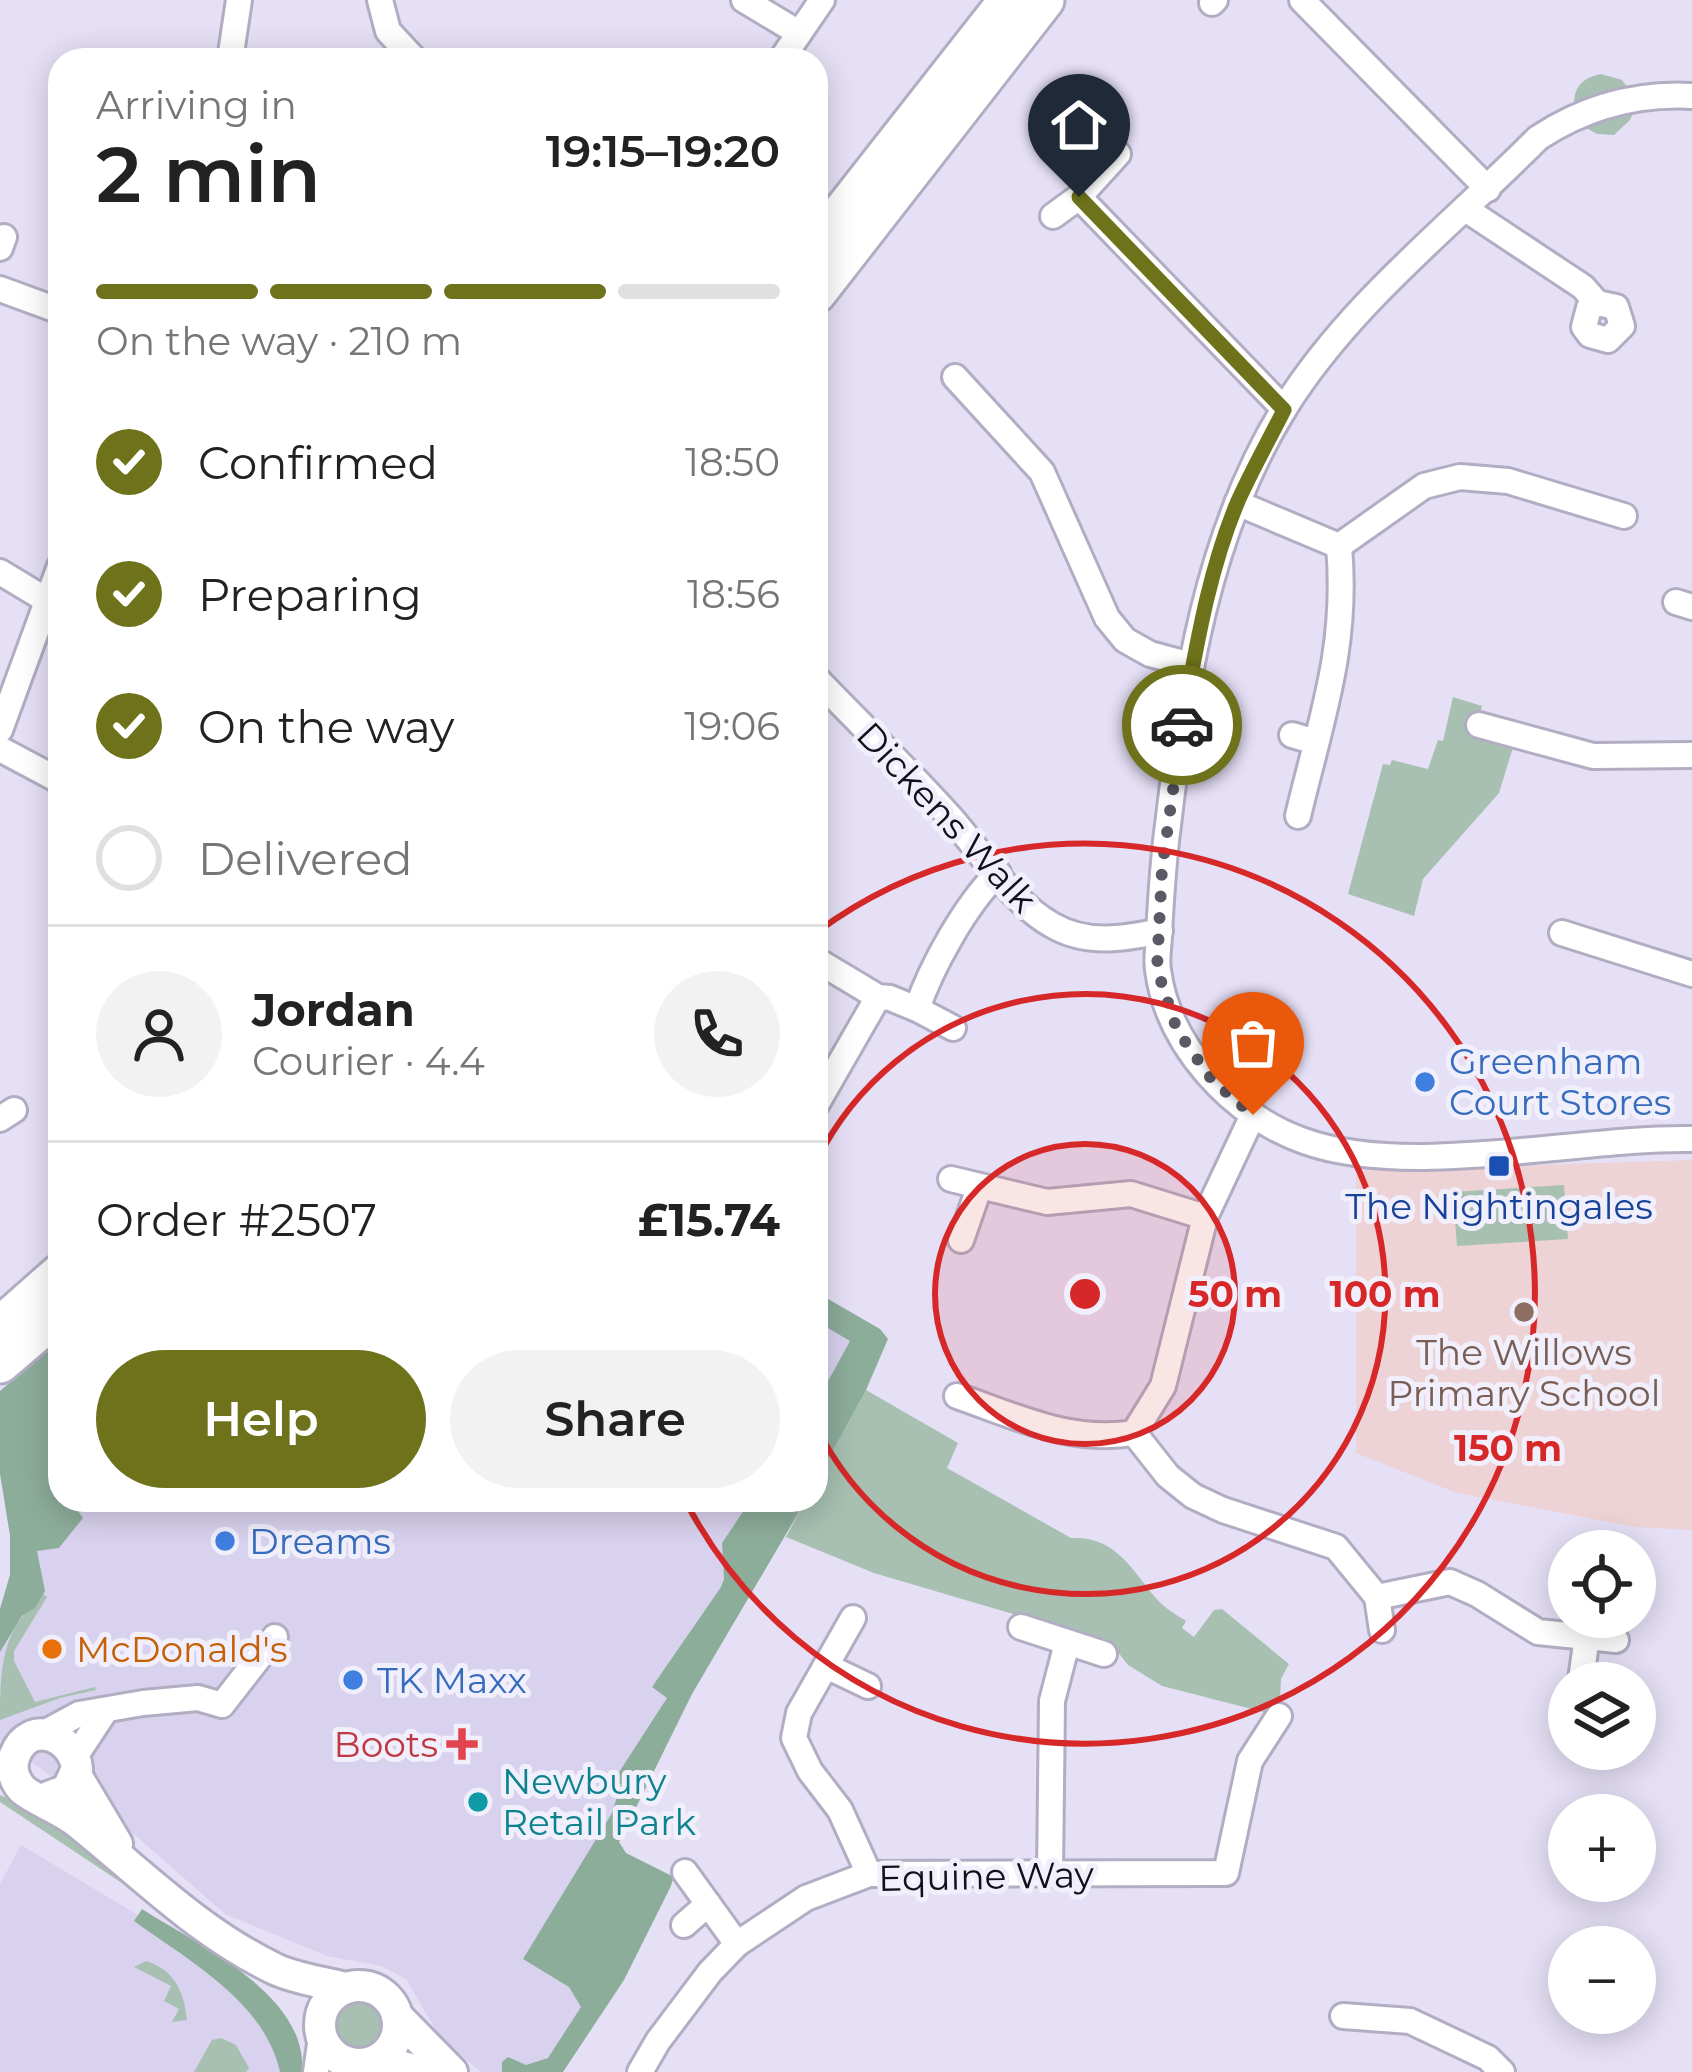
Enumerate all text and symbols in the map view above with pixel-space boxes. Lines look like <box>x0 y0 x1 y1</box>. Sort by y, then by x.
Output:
pin <box>1028 74 1130 197</box>
text: Arriving in <box>96 81 297 129</box>
icon: home <box>1046 92 1112 158</box>
text: 19:15–19:20 <box>546 123 780 178</box>
text: 2 min <box>96 126 321 222</box>
text: On the way · 210 m <box>96 317 462 365</box>
icon: check <box>96 429 162 495</box>
text: Confirmed <box>198 435 438 490</box>
text: 18:50 <box>685 438 780 486</box>
icon: check <box>96 561 162 627</box>
text: Preparing <box>198 567 422 622</box>
text: 18:56 <box>687 570 780 618</box>
courier <box>1122 665 1242 785</box>
icon: car <box>1149 692 1215 758</box>
icon: check <box>96 693 162 759</box>
text: On the way <box>198 699 454 754</box>
text: 19:06 <box>684 702 780 750</box>
street label: Dickens Walk <box>848 713 1047 921</box>
text: Delivered <box>198 831 413 886</box>
button: person <box>96 971 222 1097</box>
button: phone <box>654 971 780 1097</box>
text: Jordan <box>252 982 415 1037</box>
pin <box>1202 992 1304 1115</box>
icon: bag <box>1220 1010 1286 1076</box>
text: Courier · 4.4 <box>252 1037 485 1085</box>
place label: Greenham Court Stores <box>1449 1039 1671 1124</box>
marker: Greenham Court Stores <box>1412 1069 1438 1095</box>
marker: The Nightingales <box>1486 1153 1512 1179</box>
place label: The Nightingales <box>1345 1184 1653 1228</box>
text: Order #2507 <box>96 1192 377 1247</box>
text: £15.74 <box>638 1192 780 1247</box>
text: 50 m <box>1188 1272 1282 1316</box>
text: 100 m <box>1330 1272 1440 1316</box>
centre of rings <box>1064 1273 1106 1315</box>
marker: The Willows Primary School <box>1511 1299 1537 1325</box>
place label: The Willows Primary School <box>1388 1330 1660 1415</box>
button: Help <box>96 1350 426 1488</box>
button: Share <box>450 1350 780 1488</box>
text: 150 m <box>1454 1426 1562 1470</box>
place label: Dreams <box>249 1519 391 1563</box>
marker: Dreams <box>212 1528 238 1554</box>
map controls <box>1548 1530 1656 2034</box>
button: locate <box>1548 1530 1656 1638</box>
place label: McDonald's <box>76 1627 287 1671</box>
marker: McDonald's <box>39 1636 65 1662</box>
place label: TK Maxx <box>377 1658 527 1702</box>
button: layers <box>1548 1662 1656 1770</box>
marker: TK Maxx <box>340 1667 366 1693</box>
place label: Boots <box>334 1722 438 1766</box>
marker: Boots <box>449 1731 475 1757</box>
place label: Newbury Retail Park <box>502 1759 696 1844</box>
marker: Newbury Retail Park <box>465 1789 491 1815</box>
button: + <box>1548 1794 1656 1902</box>
street label: Equine Way <box>878 1852 1095 1900</box>
button: − <box>1548 1926 1656 2034</box>

